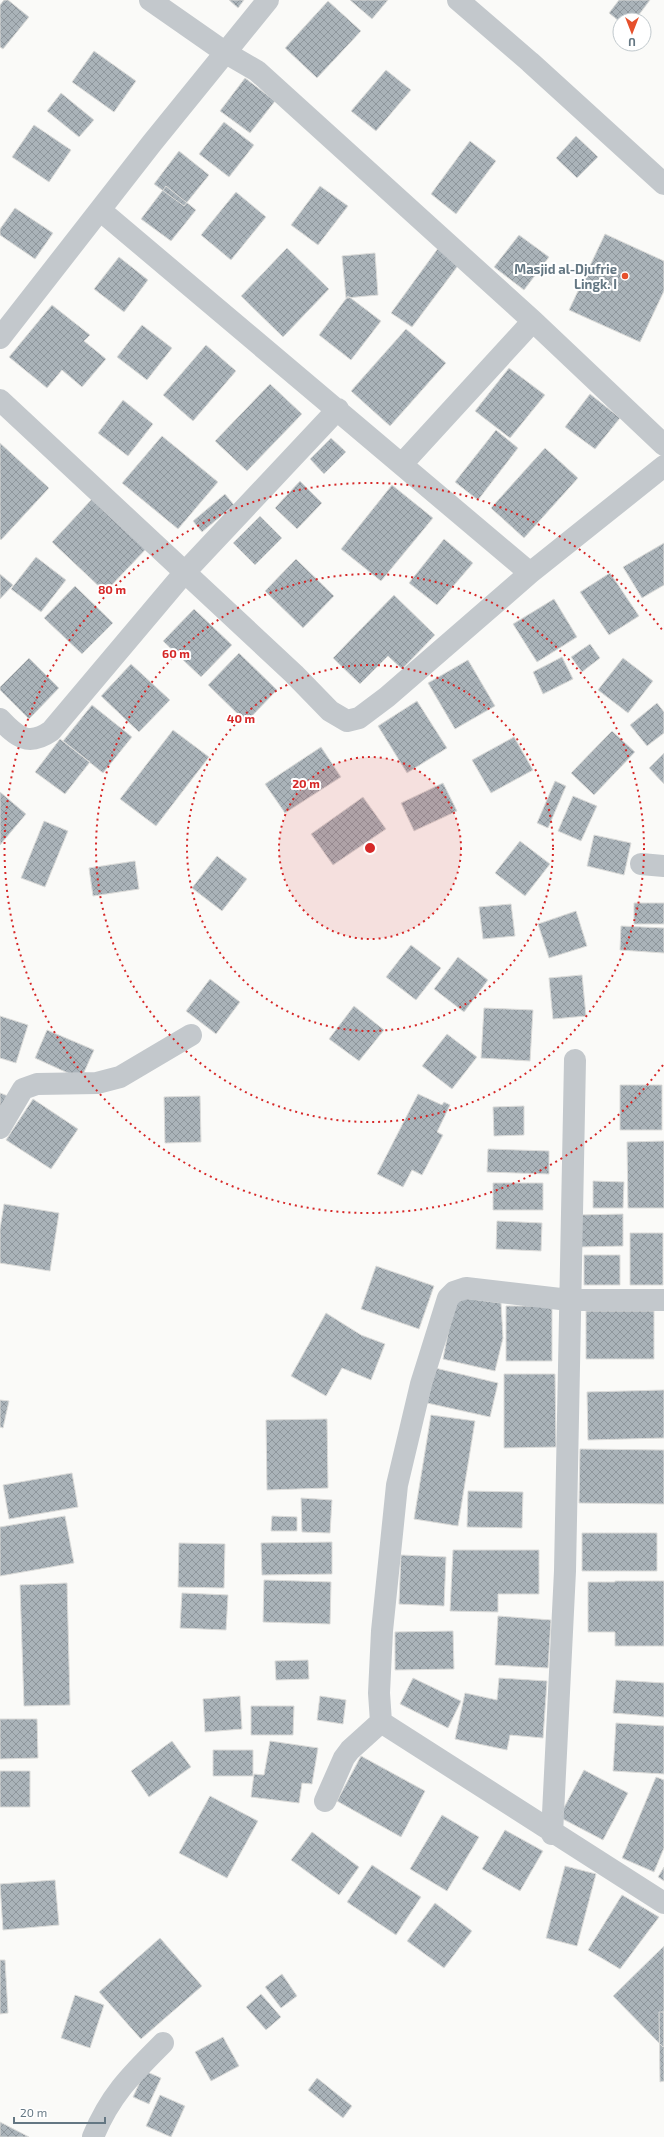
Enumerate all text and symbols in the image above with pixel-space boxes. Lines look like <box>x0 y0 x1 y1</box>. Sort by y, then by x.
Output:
north arrow <box>612 12 652 52</box>
text: U <box>628 36 636 49</box>
place label: Masjid al-Djufrie Lingk. I <box>514 261 617 292</box>
marker: Masjid al-Djufrie Lingk. I <box>620 271 630 281</box>
text: 80 m <box>98 582 126 596</box>
text: 60 m <box>162 646 190 660</box>
text: 40 m <box>227 711 255 725</box>
text: 20 m <box>292 776 320 790</box>
centre of rings <box>363 841 377 855</box>
scale bar <box>14 2099 105 2125</box>
text: 20 m <box>20 2105 47 2119</box>

